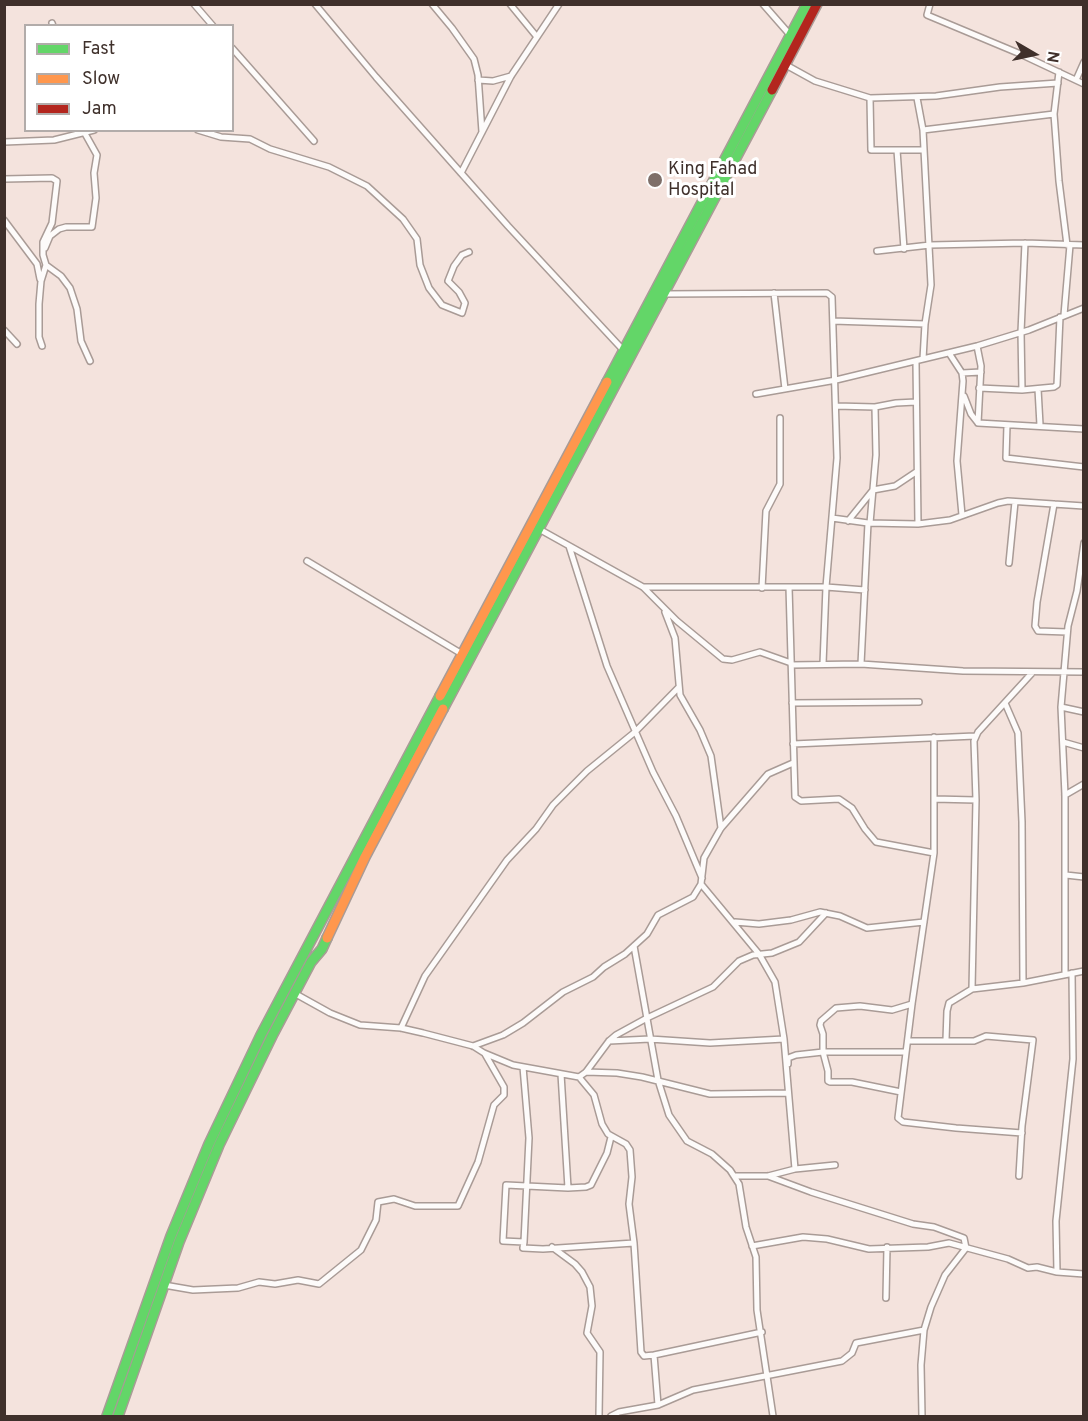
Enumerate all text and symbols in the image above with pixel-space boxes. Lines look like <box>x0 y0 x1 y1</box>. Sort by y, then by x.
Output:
legend <box>24 24 234 132</box>
north arrow <box>1004 24 1064 84</box>
text: Fast <box>82 38 115 61</box>
text: N <box>1041 50 1063 64</box>
text: Slow <box>82 68 120 91</box>
text: Jam <box>82 98 117 121</box>
place label: King Fahad Hospital <box>668 159 757 201</box>
marker: King Fahad Hospital <box>646 171 664 189</box>

